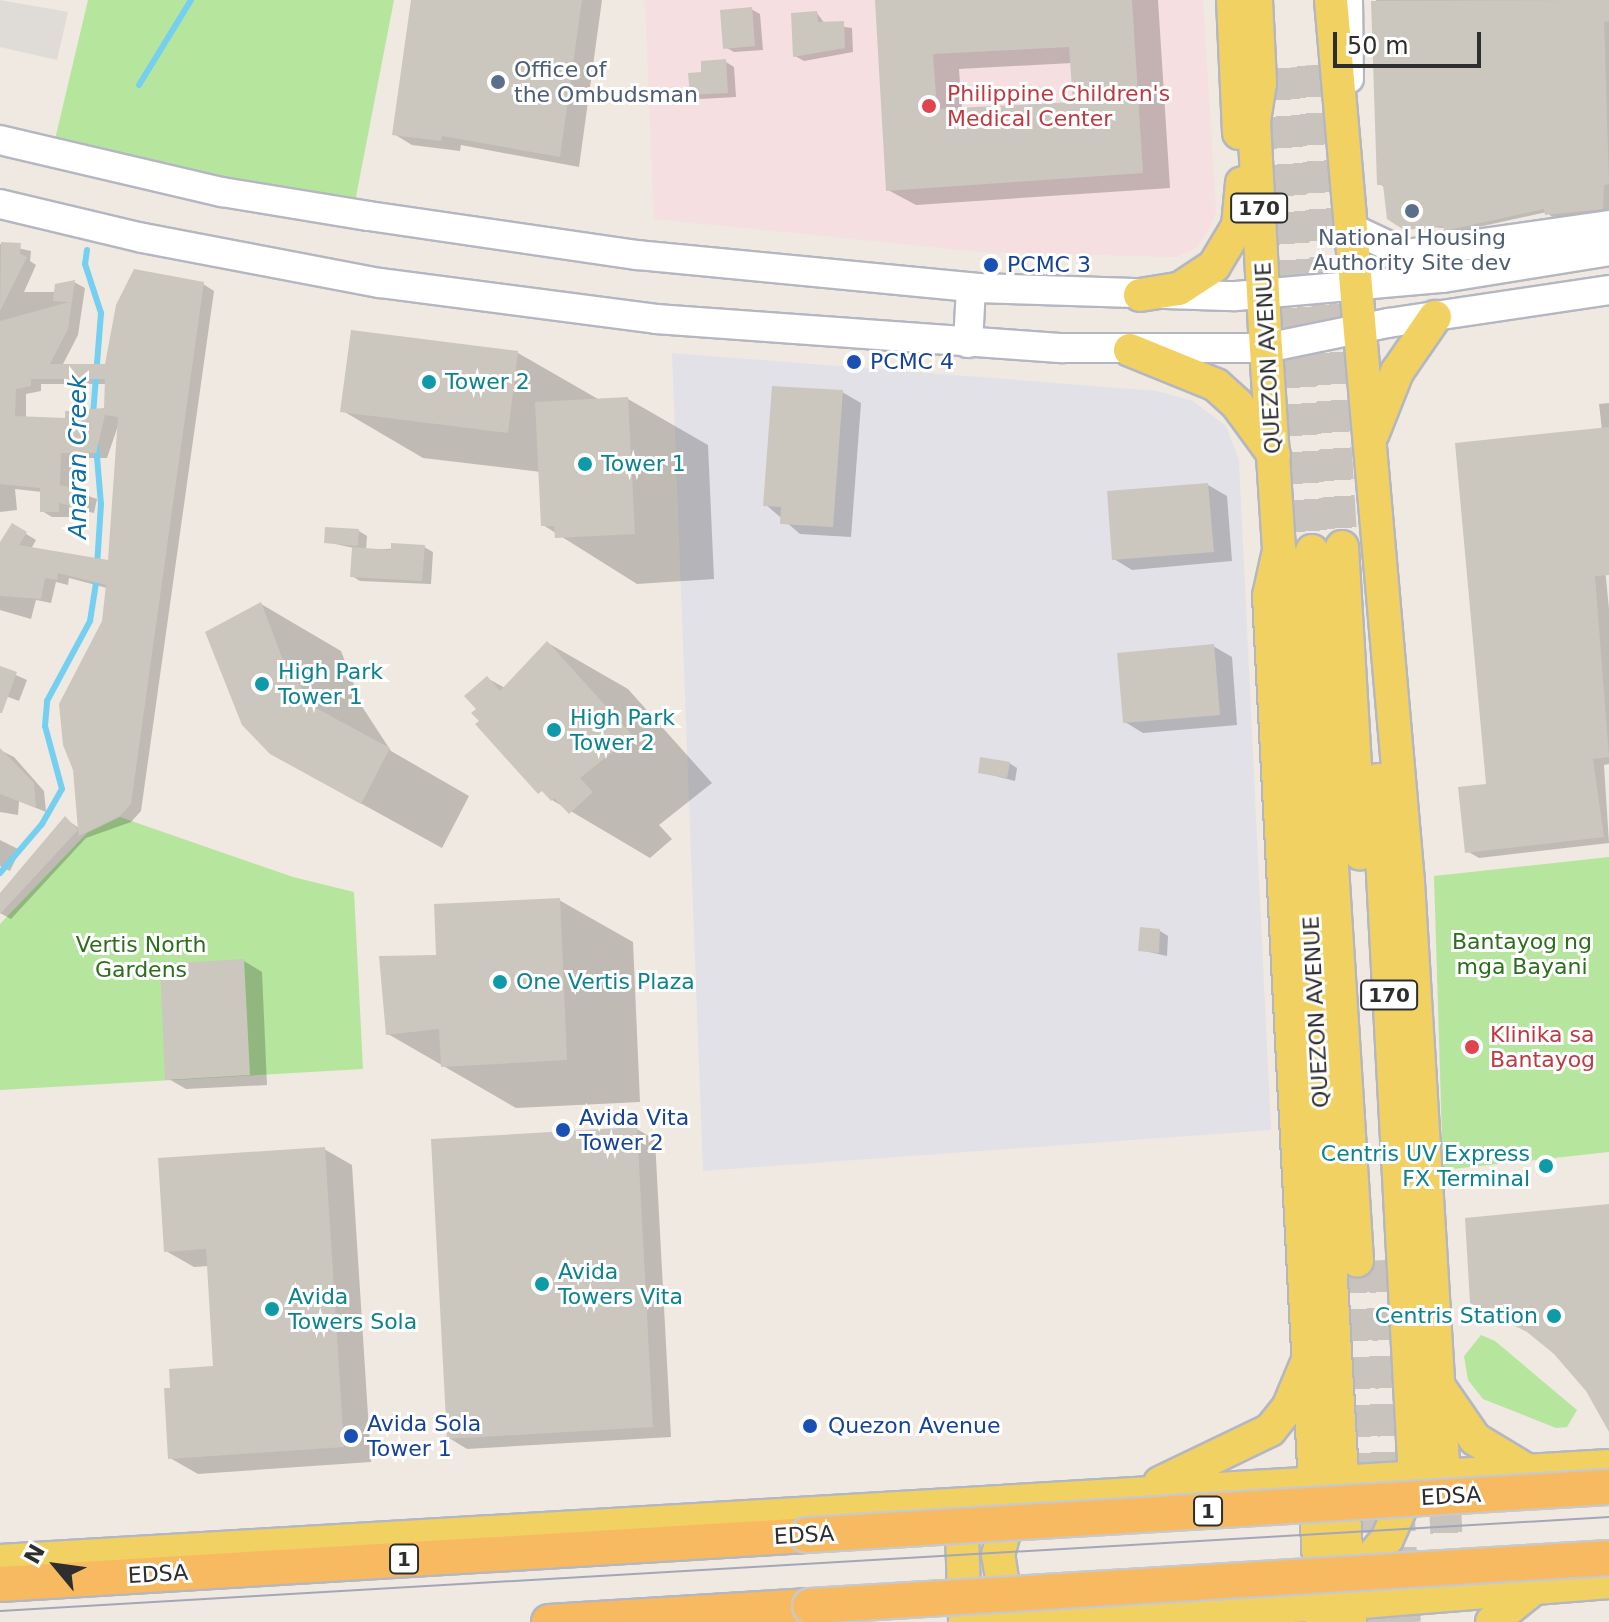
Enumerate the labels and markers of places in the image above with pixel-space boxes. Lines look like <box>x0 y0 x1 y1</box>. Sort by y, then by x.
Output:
place label: Office of the Ombudsman <box>514 56 698 108</box>
marker: Office of the Ombudsman <box>489 73 507 91</box>
place label: Philippine Children's Medical Center <box>947 80 1170 132</box>
marker: Philippine Children's Medical Center <box>918 95 940 117</box>
marker: National Housing Authority Site dev <box>1403 202 1421 220</box>
place label: National Housing Authority Site dev <box>1313 224 1511 276</box>
place label: PCMC 3 <box>1007 252 1091 278</box>
marker: PCMC 3 <box>982 256 1000 274</box>
place label: PCMC 4 <box>870 349 954 375</box>
marker: PCMC 4 <box>845 353 863 371</box>
place label: Tower 2 <box>445 369 530 395</box>
marker: Tower 2 <box>420 373 438 391</box>
place label: Tower 1 <box>601 451 686 477</box>
marker: Tower 1 <box>576 455 594 473</box>
place label: High Park Tower 1 <box>278 658 383 710</box>
marker: High Park Tower 1 <box>253 675 271 693</box>
place label: High Park Tower 2 <box>570 704 675 756</box>
marker: High Park Tower 2 <box>545 721 563 739</box>
place label: One Vertis Plaza <box>516 969 695 995</box>
marker: One Vertis Plaza <box>491 973 509 991</box>
place label: Klinika sa Bantayog <box>1490 1021 1595 1072</box>
marker: Klinika sa Bantayog <box>1461 1036 1483 1058</box>
place label: Avida Vita Tower 2 <box>579 1104 689 1156</box>
marker: Avida Vita Tower 2 <box>554 1121 572 1139</box>
place label: Centris UV Express FX Terminal <box>1321 1140 1530 1192</box>
marker: Centris UV Express FX Terminal <box>1537 1157 1555 1175</box>
place label: Avida Towers Vita <box>558 1258 683 1310</box>
marker: Avida Towers Vita <box>533 1275 551 1293</box>
place label: Avida Towers Sola <box>288 1283 417 1334</box>
marker: Avida Towers Sola <box>263 1300 281 1318</box>
place label: Centris Station <box>1375 1303 1538 1329</box>
marker: Centris Station <box>1545 1307 1563 1325</box>
place label: Avida Sola Tower 1 <box>367 1410 481 1462</box>
place label: Quezon Avenue <box>828 1413 1000 1439</box>
marker: Quezon Avenue <box>799 1415 821 1437</box>
marker: Avida Sola Tower 1 <box>342 1427 360 1445</box>

